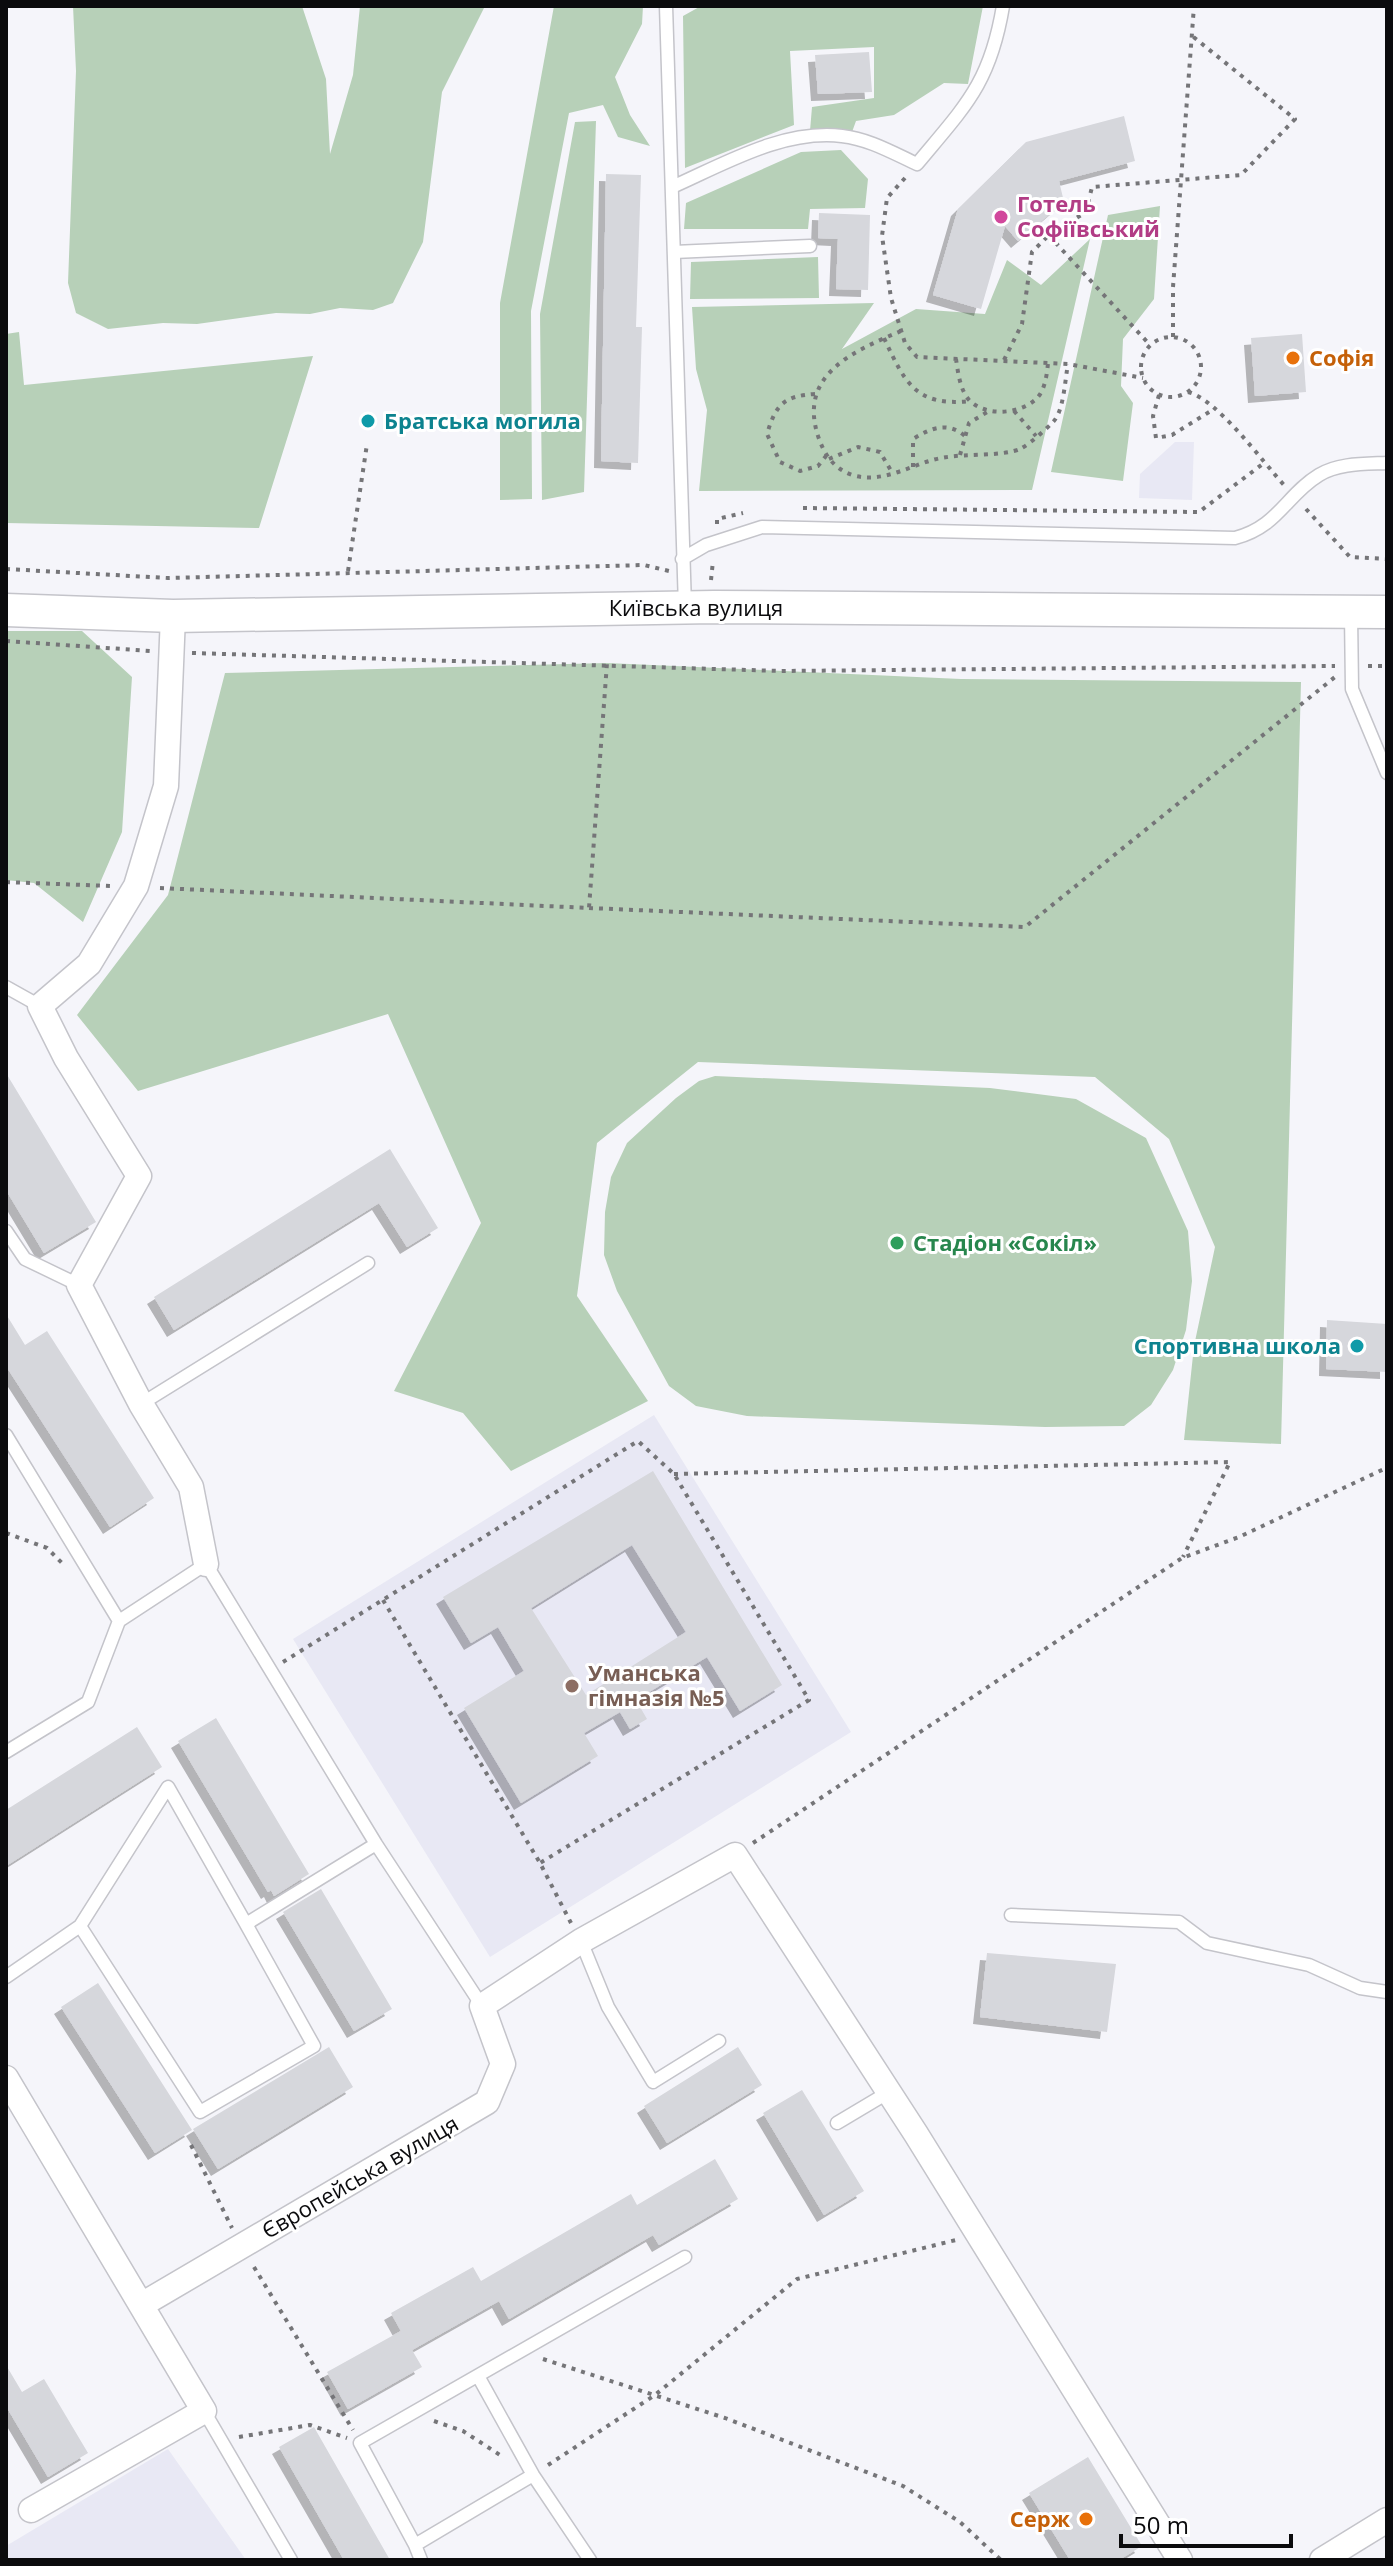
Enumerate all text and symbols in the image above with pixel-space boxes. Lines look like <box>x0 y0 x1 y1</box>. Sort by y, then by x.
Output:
place label: Готель Софіївський <box>1017 188 1160 243</box>
marker: Готель Софіївський <box>992 208 1010 226</box>
place label: Софія <box>1309 342 1374 372</box>
marker: Софія <box>1284 349 1302 367</box>
place label: Братська могила <box>384 405 581 435</box>
marker: Братська могила <box>359 412 377 430</box>
street label: Київська вулиця <box>609 592 783 622</box>
place label: Стадіон «Сокіл» <box>913 1227 1097 1257</box>
marker: Стадіон «Сокіл» <box>888 1234 906 1252</box>
place label: Спортивна школа <box>1134 1330 1341 1360</box>
marker: Спортивна школа <box>1348 1337 1366 1355</box>
place label: Уманська гімназія №5 <box>588 1657 725 1712</box>
marker: Уманська гімназія №5 <box>563 1677 581 1695</box>
street label: Європейська вулиця <box>256 2108 463 2245</box>
scale bar <box>1121 2498 1291 2548</box>
place label: Серж <box>1010 2503 1071 2533</box>
text: 50 m <box>1133 2508 1189 2541</box>
marker: Серж <box>1077 2510 1095 2528</box>

